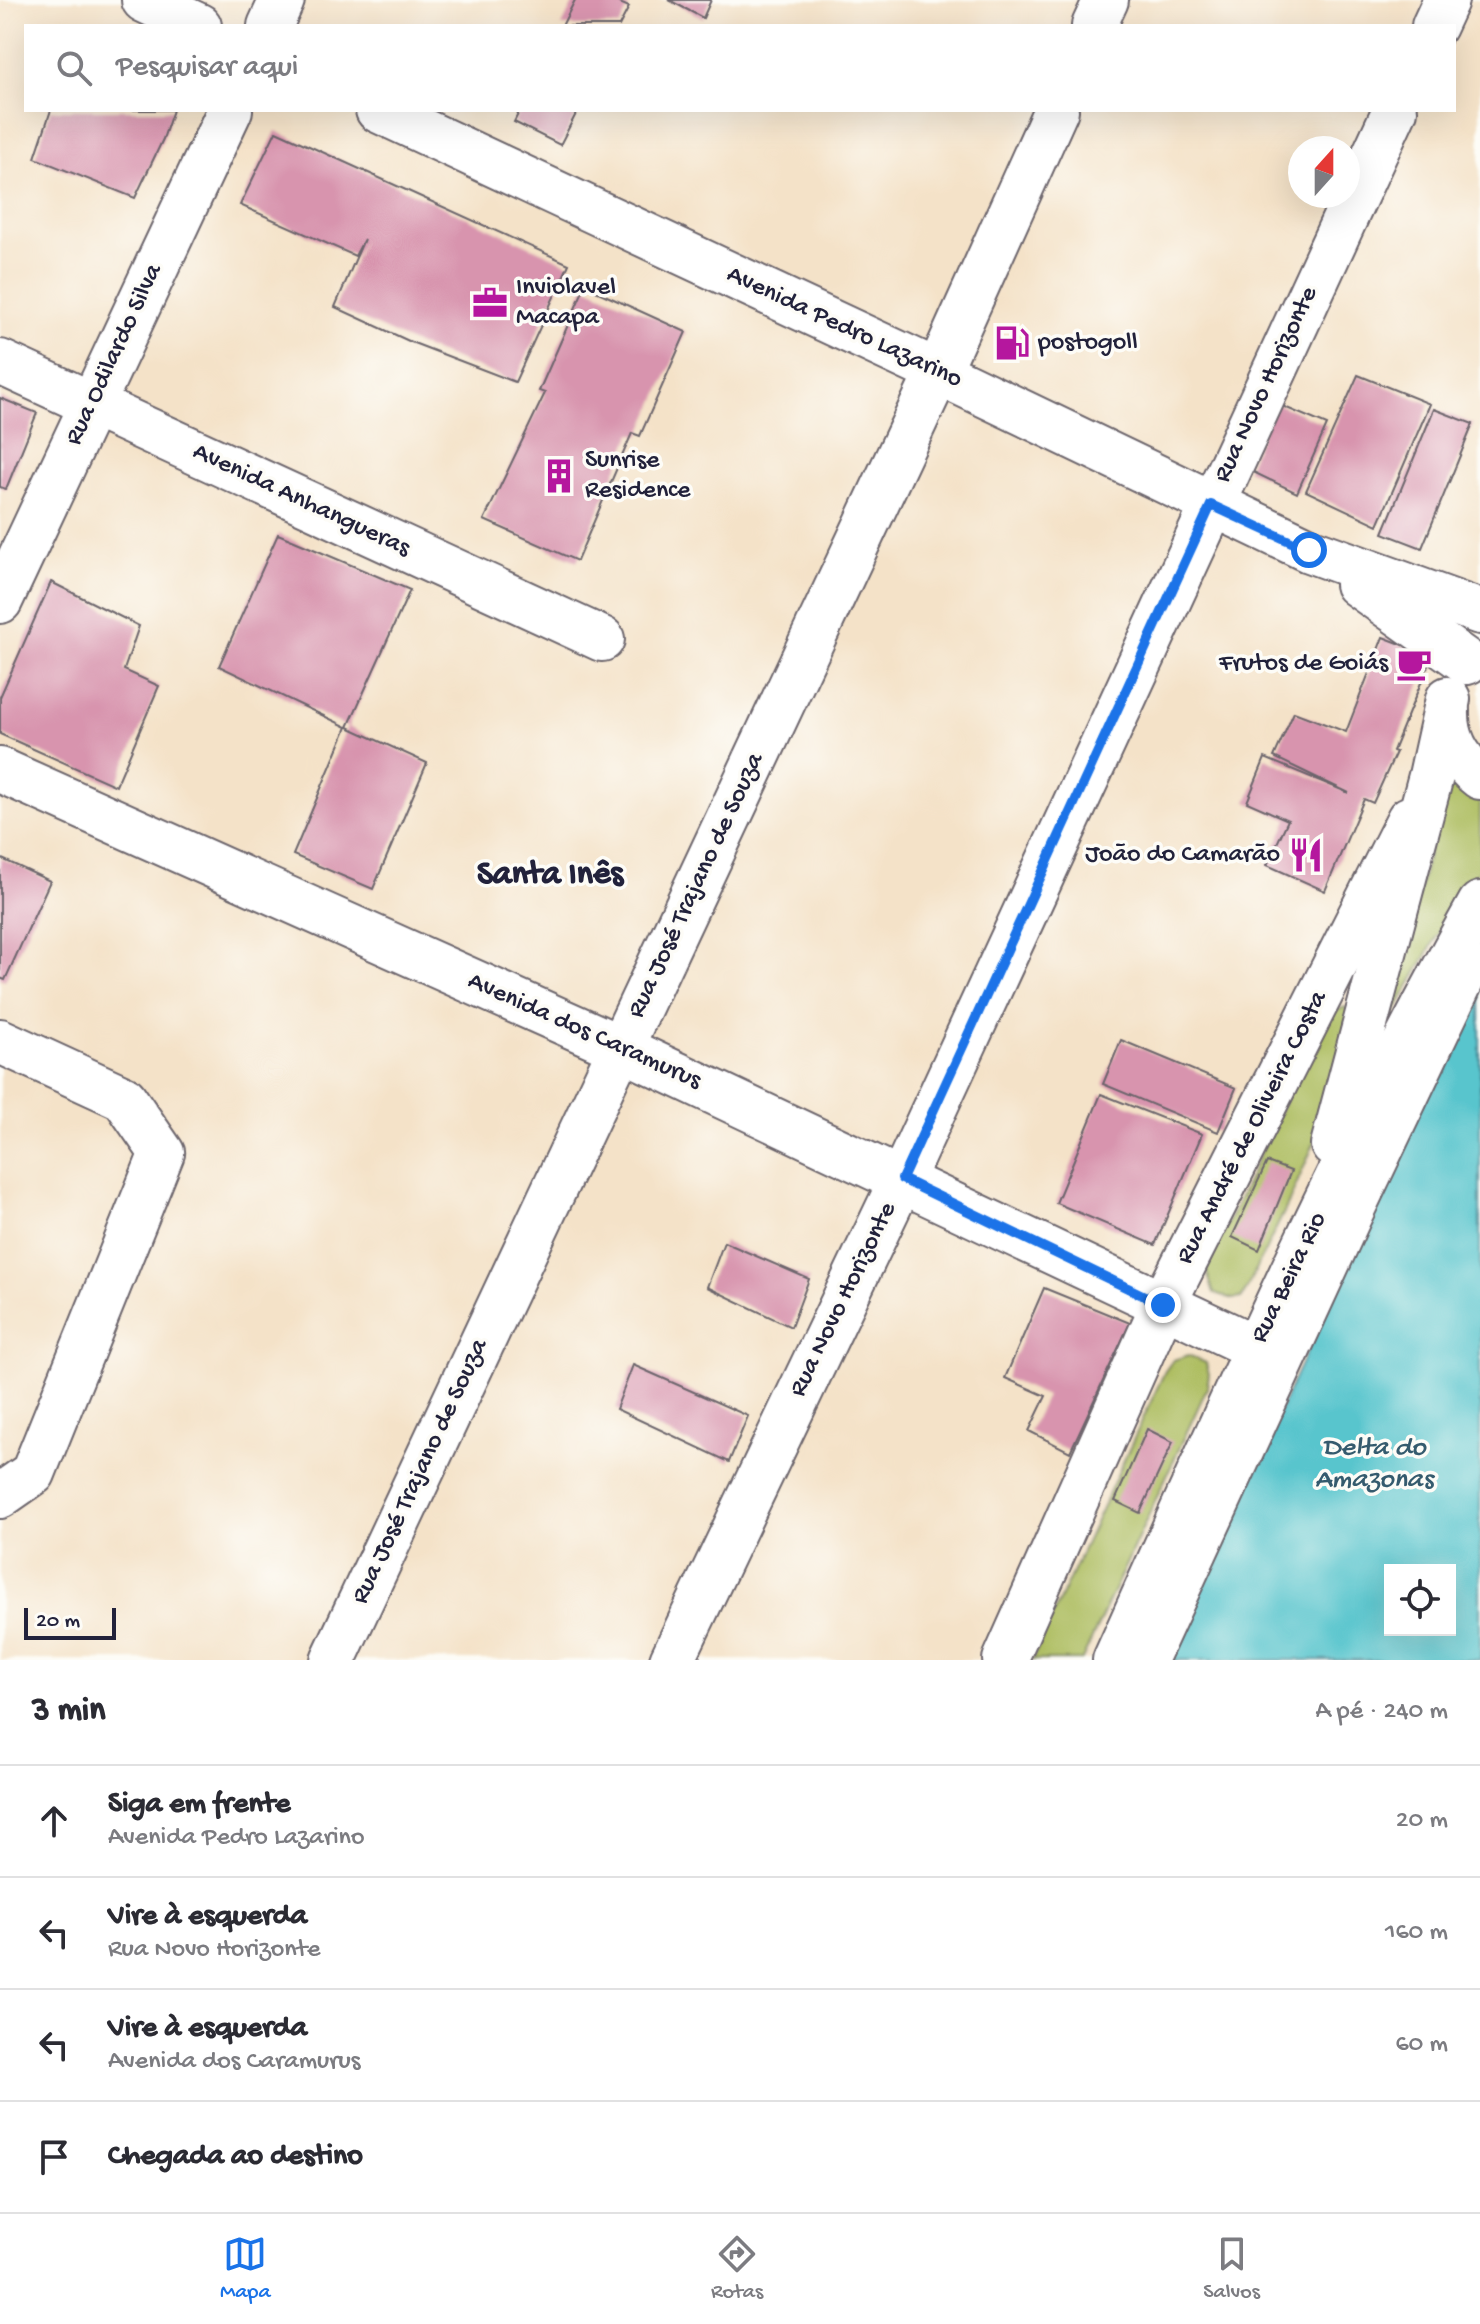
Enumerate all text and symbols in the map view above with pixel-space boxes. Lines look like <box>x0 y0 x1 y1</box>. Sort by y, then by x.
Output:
search box <box>24 24 1456 112</box>
icon: search <box>52 46 96 90</box>
text: Pesquisar aqui <box>116 51 298 86</box>
north arrow <box>1288 136 1360 208</box>
street label: Rua Odilardo Silva <box>59 258 171 451</box>
street label: Avenida Pedro Lazarino <box>721 260 967 396</box>
place label: Inviolavel Macapa <box>516 273 616 334</box>
street label: Rua Novo Horizonte <box>1208 282 1326 488</box>
office icon: Inviolavel Macapa <box>471 284 509 322</box>
fuel station icon: postogoll <box>993 324 1031 362</box>
place label: postogoll <box>1037 328 1138 359</box>
street label: Avenida Anhangueras <box>187 437 416 566</box>
place label: Sunrise Residence <box>585 446 691 507</box>
building icon: Sunrise Residence <box>540 457 578 495</box>
route start <box>1291 532 1327 568</box>
cafe icon: Frutos de Goiás <box>1395 645 1433 683</box>
place label: Frutos de Goiás <box>1218 649 1389 680</box>
street label: Rua José Trajano de Souza <box>622 747 773 1023</box>
restaurant icon: João do Camarão <box>1287 836 1325 874</box>
place label: João do Camarão <box>1085 840 1280 871</box>
district label: Santa Inês <box>477 856 624 896</box>
street label: Avenida dos Caramurus <box>462 967 707 1098</box>
street label: Rua André de Oliveira Costa <box>1171 985 1336 1270</box>
street label: Rua Novo Horizonte <box>783 1197 905 1402</box>
street label: Rua Beira Rio <box>1245 1208 1335 1348</box>
route end <box>1145 1287 1181 1323</box>
street label: Rua José Trajano de Souza <box>346 1333 497 1609</box>
water label: Delta do Amazonas <box>1315 1432 1436 1497</box>
map controls <box>1384 1564 1456 1636</box>
button: locate <box>1384 1564 1456 1636</box>
scale bar <box>24 1604 116 1640</box>
text: 20 m <box>36 1609 80 1635</box>
text: 3 min <box>32 1692 105 1732</box>
text: A pé · 240 m <box>1315 1697 1448 1728</box>
text: Siga em frente <box>108 1788 290 1823</box>
icon: ahead <box>32 1799 76 1843</box>
text: 20 m <box>1396 1806 1448 1837</box>
text: Avenida Pedro Lazarino <box>108 1823 364 1854</box>
text: Vire à esquerda <box>108 1900 307 1935</box>
icon: left <box>32 1911 76 1955</box>
text: 160 m <box>1385 1918 1448 1949</box>
text: Rua Novo Horizonte <box>108 1935 321 1966</box>
text: Vire à esquerda <box>108 2012 307 2047</box>
icon: left <box>32 2023 76 2067</box>
text: 60 m <box>1395 2030 1448 2061</box>
text: Avenida dos Caramurus <box>108 2047 360 2078</box>
icon: arrive <box>32 2135 76 2179</box>
text: Chegada ao destino <box>108 2140 363 2175</box>
tab: Mapa <box>220 2232 271 2306</box>
tab: Rotas <box>711 2232 763 2306</box>
tab: Salvos <box>1203 2232 1260 2306</box>

